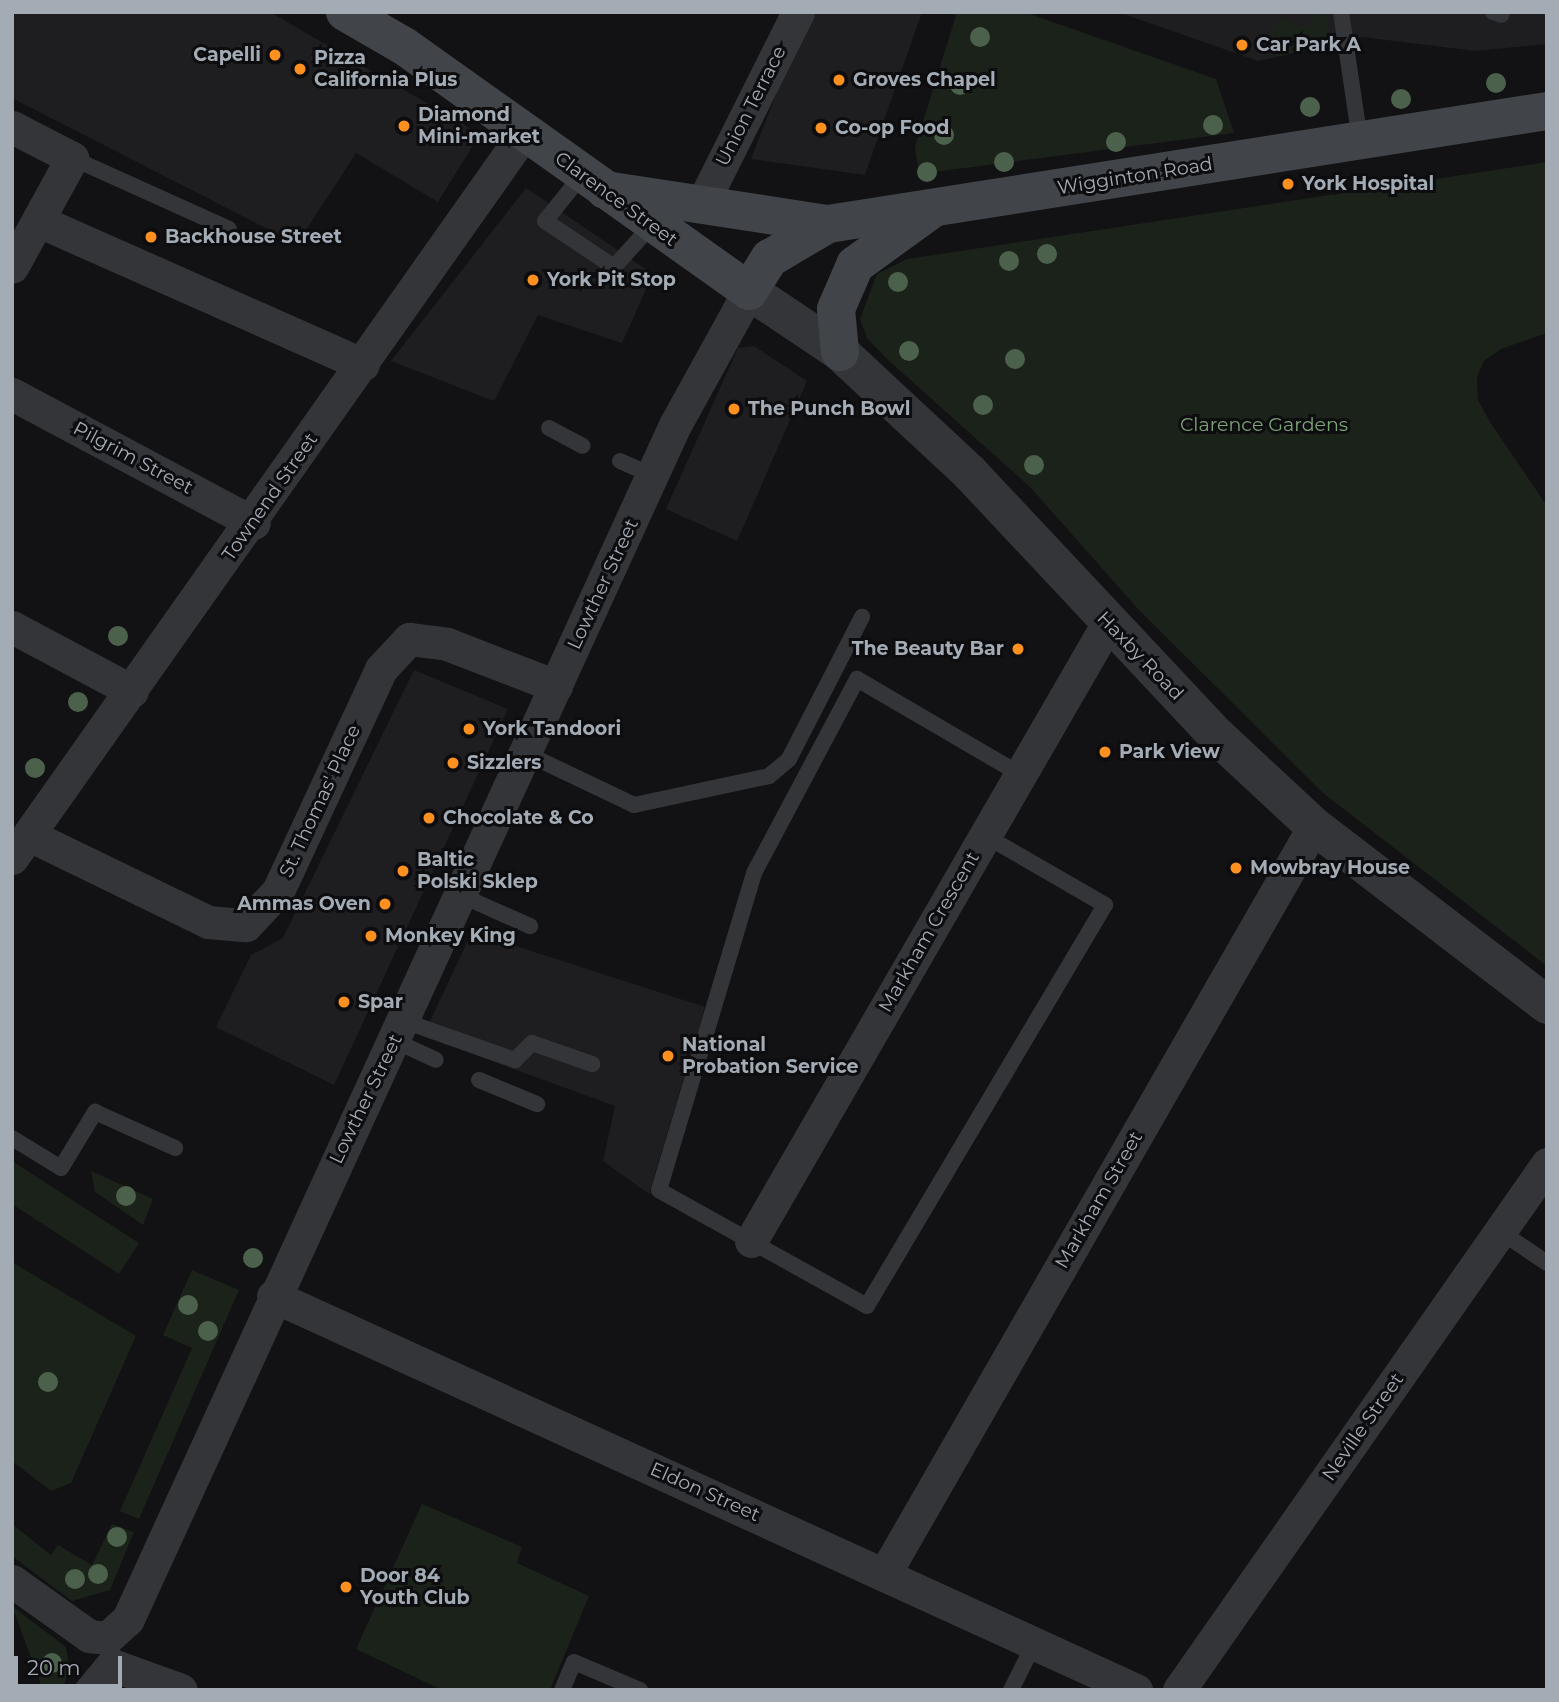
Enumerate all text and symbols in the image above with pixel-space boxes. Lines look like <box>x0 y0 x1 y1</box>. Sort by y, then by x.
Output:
place label: Car Park A <box>1256 34 1361 56</box>
marker: Car Park A <box>1234 37 1250 53</box>
street label: Union Terrace <box>711 42 791 170</box>
place label: Capelli <box>193 44 261 66</box>
marker: Capelli <box>267 47 283 63</box>
place label: Pizza California Plus <box>314 47 457 91</box>
marker: Pizza California Plus <box>292 61 308 77</box>
place label: Groves Chapel <box>853 69 996 91</box>
marker: Groves Chapel <box>831 72 847 88</box>
place label: Diamond Mini-market <box>418 104 540 148</box>
place label: Co-op Food <box>835 117 949 139</box>
marker: Diamond Mini-market <box>396 118 412 134</box>
marker: Co-op Food <box>813 120 829 136</box>
street label: Clarence Street <box>550 147 682 251</box>
street label: Wigginton Road <box>1056 152 1214 200</box>
place label: York Hospital <box>1302 173 1434 195</box>
marker: York Hospital <box>1280 176 1296 192</box>
place label: Backhouse Street <box>165 226 342 248</box>
marker: Backhouse Street <box>143 229 159 245</box>
place label: York Pit Stop <box>547 269 676 291</box>
marker: York Pit Stop <box>525 272 541 288</box>
place label: The Punch Bowl <box>748 398 910 420</box>
marker: The Punch Bowl <box>726 401 742 417</box>
park label: Clarence Gardens <box>1180 414 1348 436</box>
street label: Pilgrim Street <box>69 417 197 499</box>
street label: Townend Street <box>217 429 323 565</box>
street label: Lowther Street <box>563 515 643 653</box>
street label: Haxby Road <box>1092 607 1188 705</box>
place label: The Beauty Bar <box>852 638 1004 660</box>
marker: The Beauty Bar <box>1010 641 1026 657</box>
place label: York Tandoori <box>483 718 621 740</box>
street label: St. Thomas' Place <box>275 721 365 881</box>
marker: York Tandoori <box>461 721 477 737</box>
place label: Park View <box>1119 741 1220 763</box>
marker: Park View <box>1097 744 1113 760</box>
place label: Sizzlers <box>467 752 541 774</box>
marker: Sizzlers <box>445 755 461 771</box>
place label: Chocolate & Co <box>443 807 594 829</box>
marker: Chocolate & Co <box>421 810 437 826</box>
street label: Markham Crescent <box>874 848 984 1016</box>
place label: Baltic Polski Sklep <box>417 849 538 893</box>
place label: Mowbray House <box>1250 857 1410 879</box>
marker: Mowbray House <box>1228 860 1244 876</box>
marker: Baltic Polski Sklep <box>395 863 411 879</box>
place label: Ammas Oven <box>237 893 371 915</box>
marker: Ammas Oven <box>377 896 393 912</box>
place label: Monkey King <box>385 925 516 947</box>
marker: Monkey King <box>363 928 379 944</box>
place label: Spar <box>358 991 403 1013</box>
marker: Spar <box>336 994 352 1010</box>
street label: Lowther Street <box>325 1030 407 1168</box>
place label: National Probation Service <box>682 1034 859 1078</box>
marker: National Probation Service <box>660 1048 676 1064</box>
street label: Markham Street <box>1050 1127 1148 1273</box>
street label: Neville Street <box>1317 1369 1409 1485</box>
street label: Eldon Street <box>647 1458 763 1526</box>
place label: Door 84 Youth Club <box>360 1565 470 1609</box>
marker: Door 84 Youth Club <box>338 1579 354 1595</box>
scale bar <box>18 1642 126 1686</box>
text: 20 m <box>27 1655 81 1680</box>

